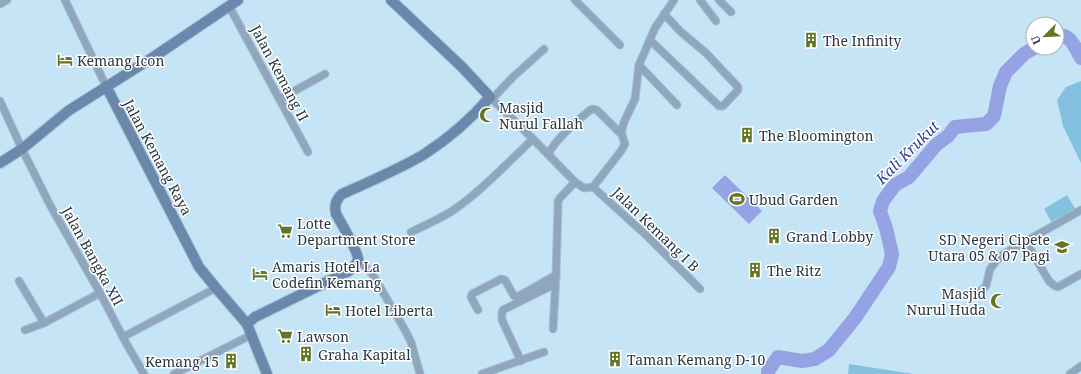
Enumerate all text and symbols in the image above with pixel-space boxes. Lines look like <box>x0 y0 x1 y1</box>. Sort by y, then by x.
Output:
north arrow <box>1025 16 1065 56</box>
street label: Jalan Kemang II <box>246 21 313 124</box>
building icon: The Infinity <box>802 31 820 49</box>
place label: The Infinity <box>823 31 901 50</box>
text: U <box>1027 33 1044 47</box>
hotel icon: Kemang Icon <box>56 51 74 69</box>
place label: Kemang Icon <box>77 51 164 70</box>
street label: Jalan Kemang Raya <box>119 95 197 218</box>
place label: Masjid Nurul Fallah <box>499 98 583 133</box>
mosque icon: Masjid Nurul Fallah <box>478 106 496 124</box>
water label: Kali Krukut <box>870 116 943 189</box>
building icon: The Bloomington <box>738 126 756 144</box>
place label: The Bloomington <box>759 126 874 145</box>
street label: Jalan Kemang I B <box>608 182 704 275</box>
sports icon: Ubud Garden <box>728 190 746 208</box>
place label: Ubud Garden <box>749 190 838 209</box>
street label: Jalan Bangka XII <box>57 202 128 309</box>
place label: Lotte Department Store <box>297 214 416 249</box>
supermarket icon: Lotte Department Store <box>276 222 294 240</box>
building icon: Grand Lobby <box>765 227 783 245</box>
place label: Grand Lobby <box>786 227 873 246</box>
place label: SD Negeri Cipete Utara 05 & 07 Pagi <box>928 230 1051 265</box>
school or university icon: SD Negeri Cipete Utara 05 & 07 Pagi <box>1053 238 1071 256</box>
place label: Amaris Hotel La Codefin Kemang <box>272 257 382 292</box>
building icon: The Ritz <box>746 261 764 279</box>
place label: The Ritz <box>767 261 821 280</box>
hotel icon: Amaris Hotel La Codefin Kemang <box>251 265 269 283</box>
place label: Masjid Nurul Huda <box>906 284 986 319</box>
mosque icon: Masjid Nurul Huda <box>989 292 1007 310</box>
hotel icon: Hotel Liberta <box>324 301 342 319</box>
place label: Hotel Liberta <box>345 301 433 320</box>
supermarket icon: Lawson <box>276 327 294 345</box>
place label: Lawson <box>297 327 349 346</box>
building icon: Graha Kapital <box>297 345 315 363</box>
place label: Graha Kapital <box>318 345 411 364</box>
building icon: Taman Kemang D-10 <box>606 350 624 368</box>
place label: Taman Kemang D-10 <box>627 350 765 369</box>
place label: Kemang 15 <box>145 352 219 371</box>
building icon: Kemang 15 <box>222 352 240 370</box>

